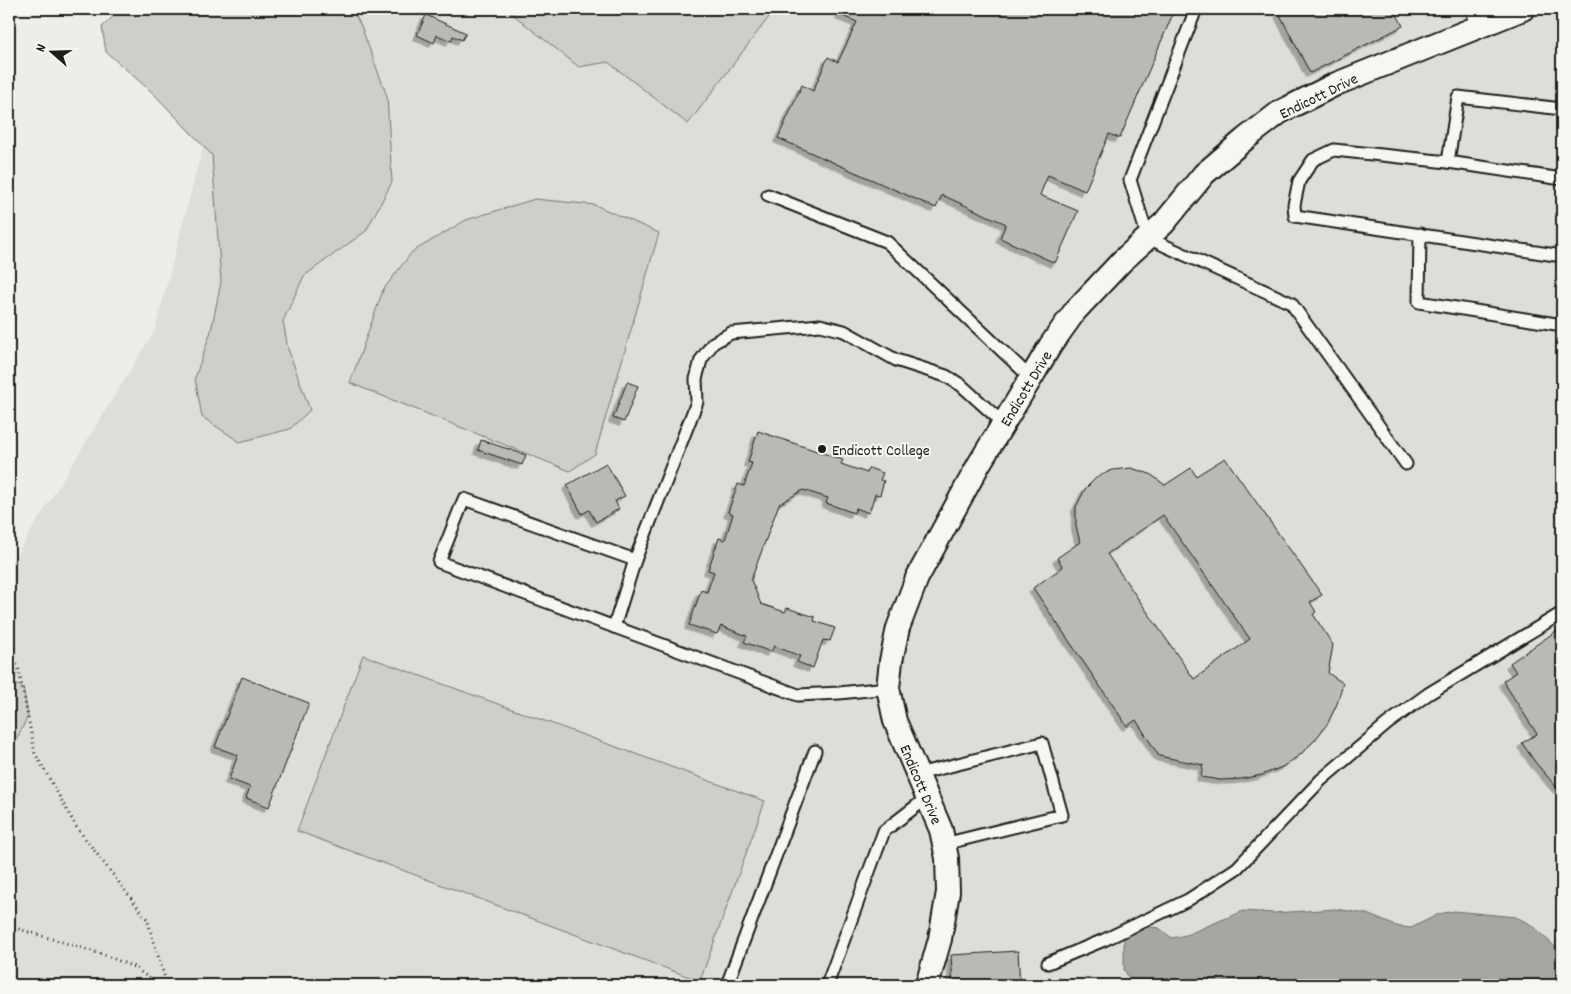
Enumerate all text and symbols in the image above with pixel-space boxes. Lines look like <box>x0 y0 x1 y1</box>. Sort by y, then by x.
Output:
north arrow <box>28 28 78 78</box>
text: N <box>31 41 52 55</box>
street label: Endicott Drive <box>1276 68 1362 126</box>
street label: Endicott Drive <box>995 347 1059 432</box>
place label: Endicott College <box>832 440 930 463</box>
marker: Endicott College <box>816 443 828 455</box>
street label: Endicott Drive <box>893 741 947 829</box>

